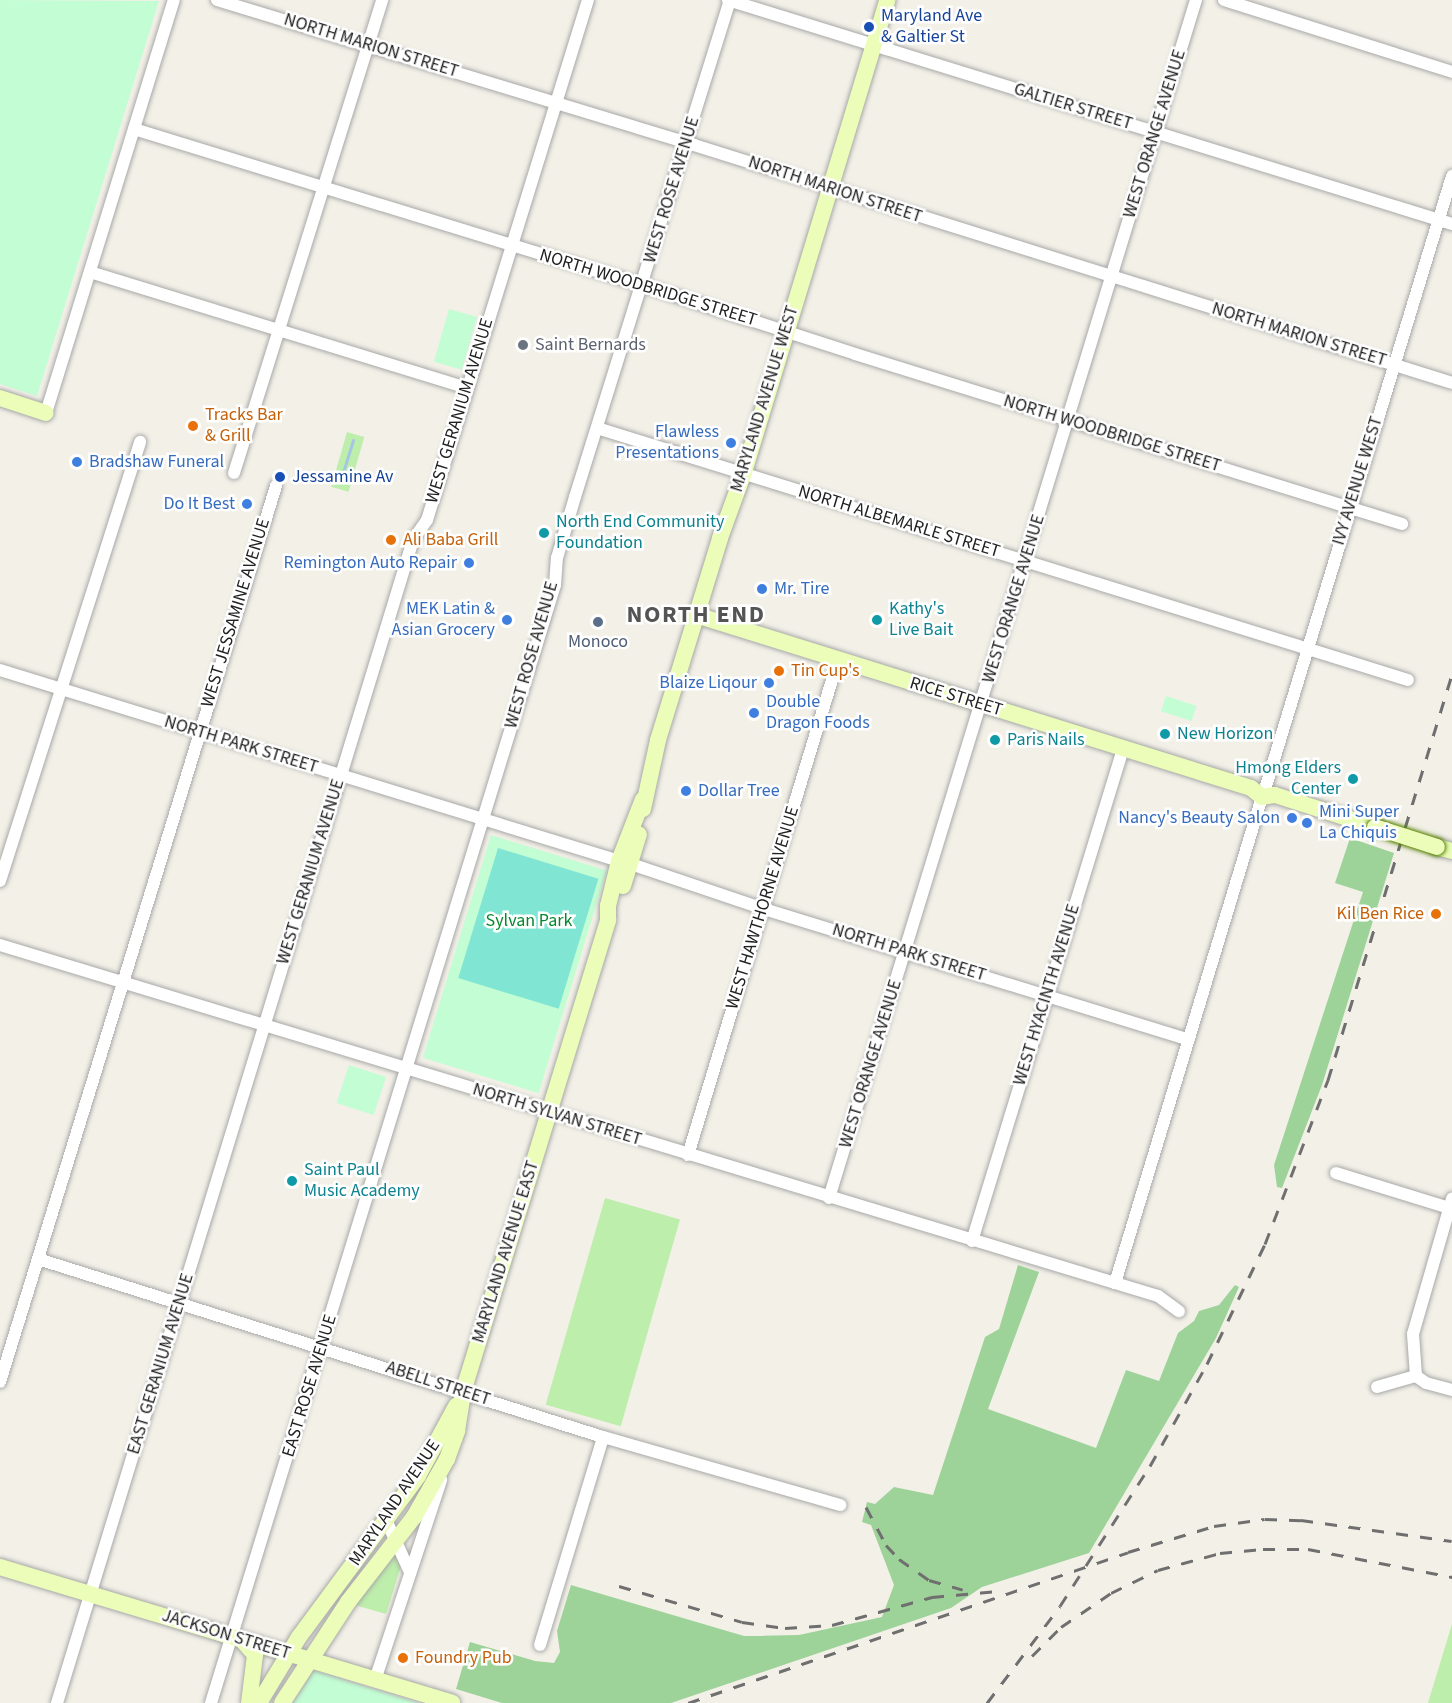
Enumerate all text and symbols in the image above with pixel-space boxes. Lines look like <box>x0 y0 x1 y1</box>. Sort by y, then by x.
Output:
place label: Maryland Ave & Galtier St <box>881 6 982 48</box>
street label: NORTH MARION STREET <box>281 9 461 83</box>
marker: Maryland Ave & Galtier St <box>862 20 876 34</box>
street label: WEST ORANGE AVENUE <box>1119 47 1191 221</box>
street label: GALTIER STREET <box>1011 79 1135 135</box>
street label: WEST ROSE AVENUE <box>639 114 705 266</box>
street label: NORTH MARION STREET <box>745 152 925 228</box>
street label: NORTH WOODBRIDGE STREET <box>537 245 759 331</box>
street label: NORTH MARION STREET <box>1209 298 1389 372</box>
street label: MARYLAND AVENUE WEST <box>726 303 804 495</box>
street label: WEST GERANIUM AVENUE <box>422 316 498 506</box>
place label: Saint Bernards <box>535 334 646 356</box>
marker: Saint Bernards <box>516 338 530 352</box>
street label: NORTH WOODBRIDGE STREET <box>1001 391 1223 477</box>
place label: Tracks Bar & Grill <box>205 405 283 448</box>
street label: IVY AVENUE WEST <box>1328 414 1388 548</box>
marker: Tracks Bar & Grill <box>186 419 200 433</box>
place label: Flawless Presentations <box>615 422 719 464</box>
marker: Flawless Presentations <box>724 436 738 450</box>
place label: Bradshaw Funeral <box>89 451 224 473</box>
marker: Bradshaw Funeral <box>70 455 84 469</box>
place label: Jessamine Av <box>292 466 393 488</box>
marker: Jessamine Av <box>273 470 287 484</box>
street label: NORTH ALBEMARLE STREET <box>795 481 1003 563</box>
place label: Do It Best <box>163 493 235 515</box>
marker: Do It Best <box>240 497 254 511</box>
place label: North End Community Foundation <box>556 512 724 554</box>
street label: WEST ORANGE AVENUE <box>978 512 1050 686</box>
street label: WEST JESSAMINE AVENUE <box>197 516 275 710</box>
marker: North End Community Foundation <box>537 526 551 540</box>
place label: Ali Baba Grill <box>403 529 498 551</box>
marker: Ali Baba Grill <box>384 533 398 547</box>
place label: Remington Auto Repair <box>284 552 457 574</box>
marker: Remington Auto Repair <box>462 556 476 570</box>
place label: Mr. Tire <box>774 578 829 600</box>
street label: WEST ROSE AVENUE <box>501 579 563 731</box>
marker: Mr. Tire <box>755 582 769 596</box>
place label: MEK Latin & Asian Grocery <box>392 599 495 642</box>
place label: Kathy's Live Bait <box>889 599 953 642</box>
district label: NORTH END <box>627 601 765 629</box>
marker: MEK Latin & Asian Grocery <box>500 613 514 627</box>
marker: Kathy's Live Bait <box>870 613 884 627</box>
marker: Monoco <box>591 615 605 629</box>
place label: Monoco <box>568 631 628 653</box>
place label: Tin Cup's <box>791 660 860 682</box>
marker: Tin Cup's <box>772 664 786 678</box>
place label: Blaize Liqour <box>659 672 757 694</box>
street label: RICE STREET <box>907 673 1005 721</box>
marker: Blaize Liqour <box>762 676 776 690</box>
place label: Double Dragon Foods <box>766 692 870 734</box>
marker: Double Dragon Foods <box>747 706 761 720</box>
street label: NORTH PARK STREET <box>161 711 321 779</box>
place label: New Horizon <box>1177 723 1273 745</box>
marker: New Horizon <box>1158 727 1172 741</box>
place label: Paris Nails <box>1007 729 1085 751</box>
marker: Paris Nails <box>988 733 1002 747</box>
place label: Hmong Elders Center <box>1235 758 1341 800</box>
marker: Hmong Elders Center <box>1346 772 1360 786</box>
street label: WEST GERANIUM AVENUE <box>273 777 349 967</box>
place label: Dollar Tree <box>698 780 780 802</box>
marker: Dollar Tree <box>679 784 693 798</box>
place label: Mini Super La Chiquis <box>1319 802 1399 844</box>
street label: WEST HAWTHORNE AVENUE <box>722 804 804 1012</box>
place label: Nancy's Beauty Salon <box>1118 807 1280 829</box>
marker: Nancy's Beauty Salon <box>1285 811 1299 825</box>
marker: Mini Super La Chiquis <box>1300 816 1314 830</box>
street label: WEST HYACINTH AVENUE <box>1009 902 1085 1088</box>
place label: Kil Ben Rice <box>1337 903 1424 925</box>
marker: Kil Ben Rice <box>1429 907 1443 921</box>
park label: Sylvan Park <box>486 910 572 932</box>
street label: NORTH PARK STREET <box>829 919 989 987</box>
street label: WEST ORANGE AVENUE <box>835 977 907 1151</box>
street label: NORTH SYLVAN STREET <box>470 1079 644 1151</box>
street label: MARYLAND AVENUE EAST <box>468 1158 544 1346</box>
place label: Saint Paul Music Academy <box>304 1160 420 1202</box>
marker: Saint Paul Music Academy <box>285 1174 299 1188</box>
street label: EAST GERANIUM AVENUE <box>123 1271 199 1457</box>
street label: EAST ROSE AVENUE <box>278 1312 342 1460</box>
street label: ABELL STREET <box>383 1357 493 1411</box>
street label: MARYLAND AVENUE <box>345 1436 445 1570</box>
street label: JACKSON STREET <box>159 1605 293 1665</box>
place label: Foundry Pub <box>415 1647 512 1669</box>
marker: Foundry Pub <box>396 1651 410 1665</box>

